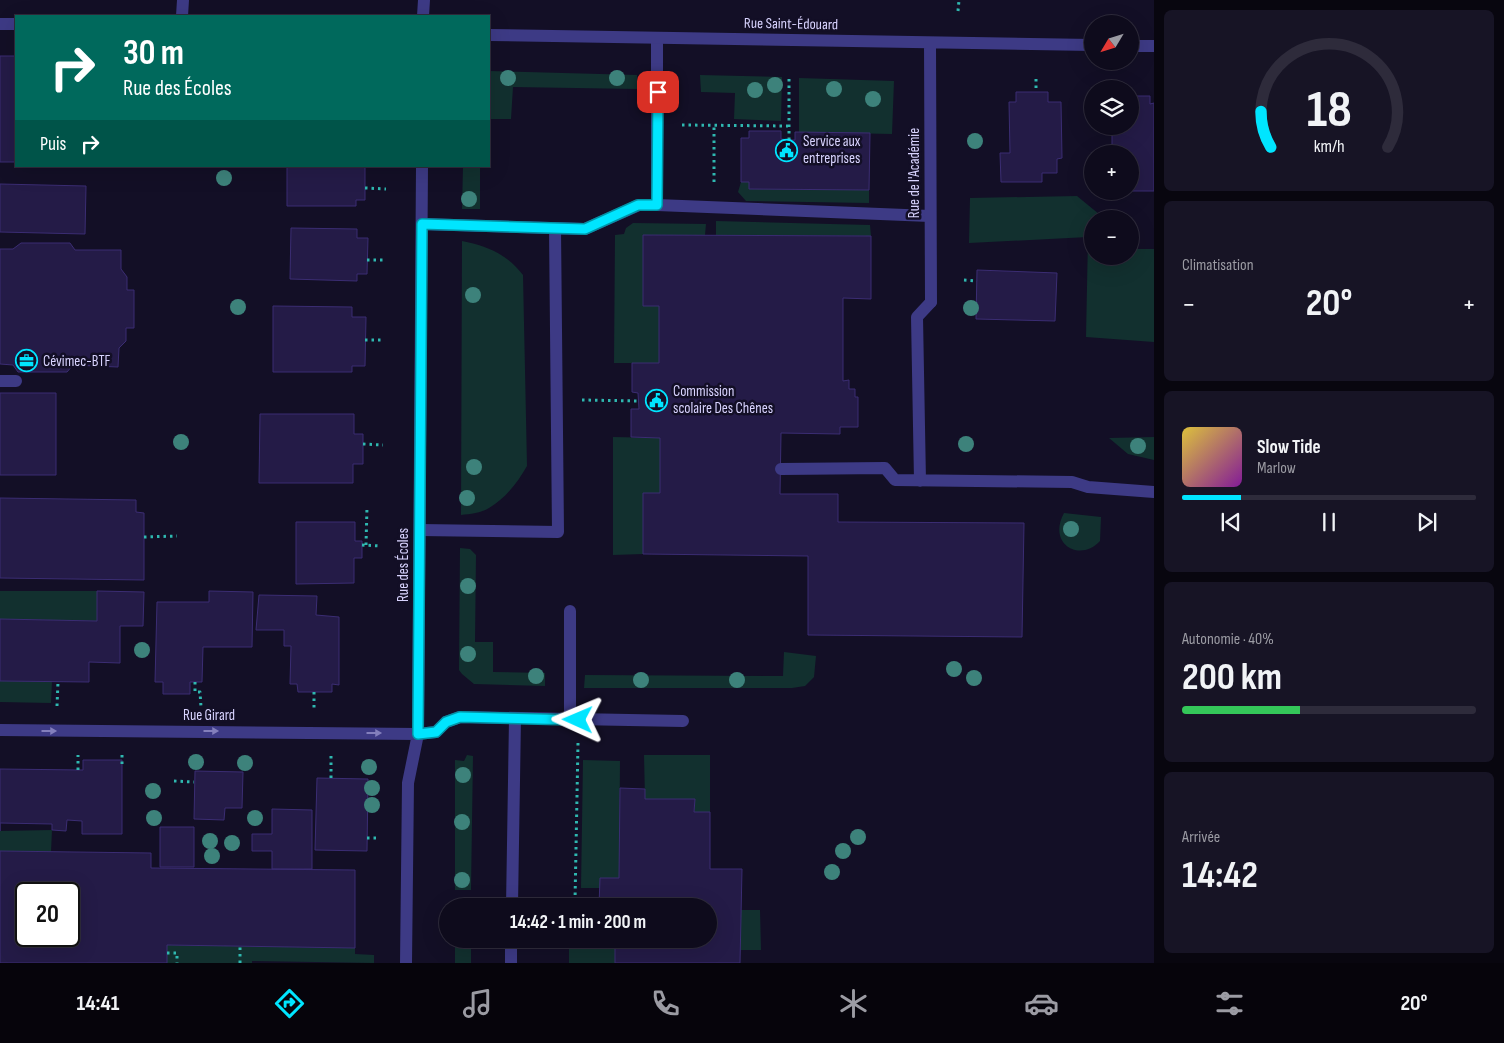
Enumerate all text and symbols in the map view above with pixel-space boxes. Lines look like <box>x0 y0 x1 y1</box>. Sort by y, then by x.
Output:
street label: Rue Saint-Édouard <box>744 14 838 34</box>
north arrow <box>1084 15 1139 70</box>
map controls <box>1084 15 1139 265</box>
text: 30 m <box>123 32 184 75</box>
icon: right <box>40 35 105 100</box>
pin <box>637 71 679 113</box>
text: Rue des Écoles <box>123 75 232 102</box>
icon: arrive <box>644 78 672 106</box>
text: 18 <box>1307 79 1351 142</box>
button: layers <box>1084 80 1139 135</box>
street label: Rue de l'Académie <box>905 128 924 218</box>
icon: right <box>76 130 104 158</box>
place label: Service aux entreprises <box>803 132 861 168</box>
text: Puis <box>40 133 66 156</box>
text: km/h <box>1314 136 1344 157</box>
public building icon: Service aux entreprises <box>775 138 799 162</box>
button: + <box>1084 145 1139 200</box>
button: − <box>1084 210 1139 265</box>
text: Climatisation <box>1182 256 1254 275</box>
text: 20° <box>1306 281 1352 326</box>
text: − <box>1182 288 1196 321</box>
text: + <box>1462 288 1476 321</box>
office icon: Cévimec-BTF <box>15 349 39 373</box>
place label: Cévimec-BTF <box>43 352 110 371</box>
place label: Commission scolaire Des Chênes <box>673 382 773 418</box>
public building icon: Commission scolaire Des Chênes <box>645 388 669 412</box>
text: Slow Tide <box>1257 436 1321 459</box>
text: Marlow <box>1257 459 1296 478</box>
icon: previous <box>1217 508 1245 536</box>
icon: pause <box>1315 508 1343 536</box>
icon: next <box>1413 508 1441 536</box>
street label: Rue des Écoles <box>394 528 413 602</box>
text: Autonomie · 40% <box>1182 630 1274 649</box>
text: 200 km <box>1182 655 1282 700</box>
position arrow <box>551 693 603 745</box>
street label: Rue Girard <box>183 706 235 725</box>
one-way arrow <box>41 727 57 735</box>
one-way arrow <box>203 728 219 736</box>
one-way arrow <box>366 729 382 737</box>
text: Arrivée <box>1182 828 1220 847</box>
text: 14:42 <box>1182 853 1258 898</box>
speed limit sign: 20 <box>15 882 80 947</box>
text: 14:42 · 1 min · 200 m <box>510 911 646 934</box>
icon: directions <box>272 986 307 1021</box>
icon: music <box>460 986 495 1021</box>
icon: phone <box>648 986 683 1021</box>
icon: climate <box>836 986 871 1021</box>
icon: car <box>1024 986 1059 1021</box>
icon: filters <box>1212 986 1247 1021</box>
text: 14:41 <box>77 990 119 1017</box>
text: 20° <box>1400 990 1427 1017</box>

